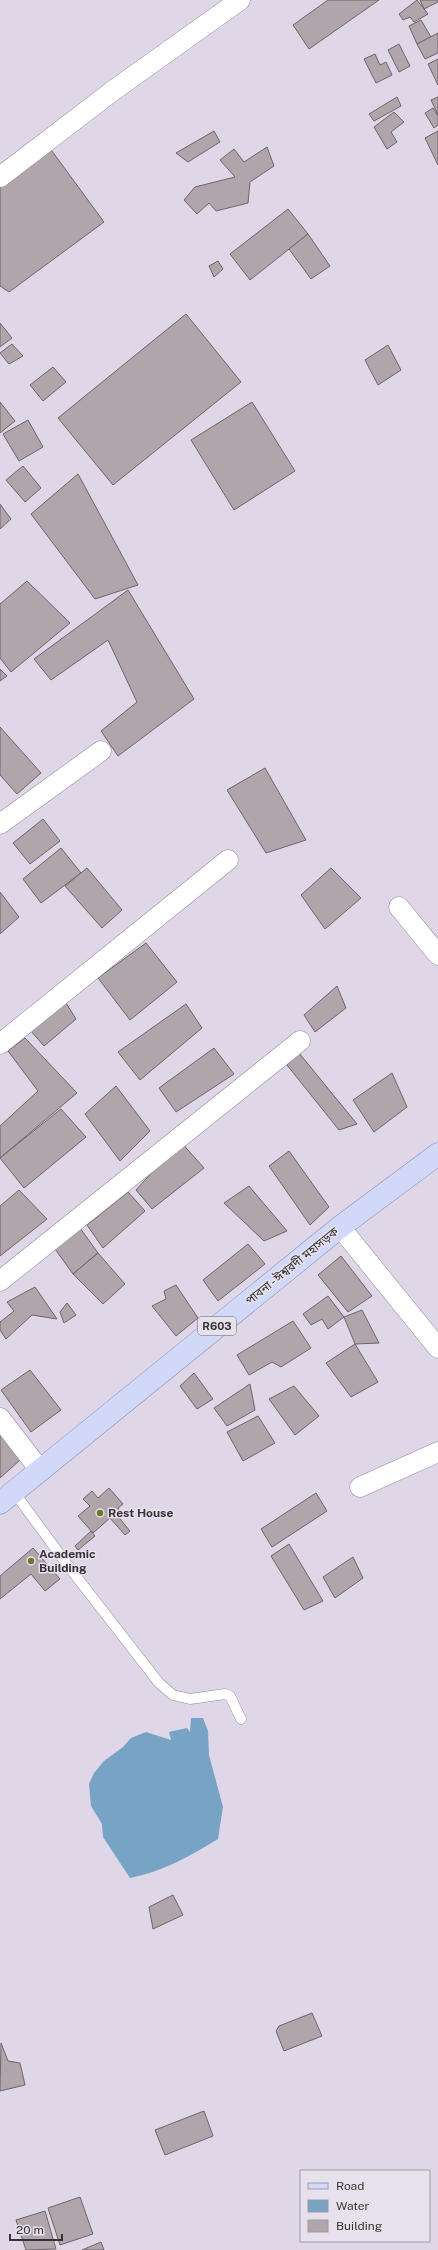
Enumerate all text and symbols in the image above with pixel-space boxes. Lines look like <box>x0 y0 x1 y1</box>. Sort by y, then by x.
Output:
street label: পাবনা - ঈশ্বরদী মহাসড়ক <box>242 1223 341 1308</box>
road number: R603 <box>198 1317 236 1335</box>
place label: Rest House <box>108 1506 173 1520</box>
marker: Rest House <box>95 1508 105 1518</box>
place label: Academic Building <box>39 1547 96 1575</box>
marker: Academic Building <box>26 1556 36 1566</box>
legend <box>300 2170 430 2242</box>
text: Road <box>336 2179 364 2193</box>
text: Water <box>336 2199 370 2213</box>
scale bar <box>10 2216 62 2242</box>
text: Building <box>336 2219 382 2233</box>
text: 20 m <box>16 2223 44 2237</box>

